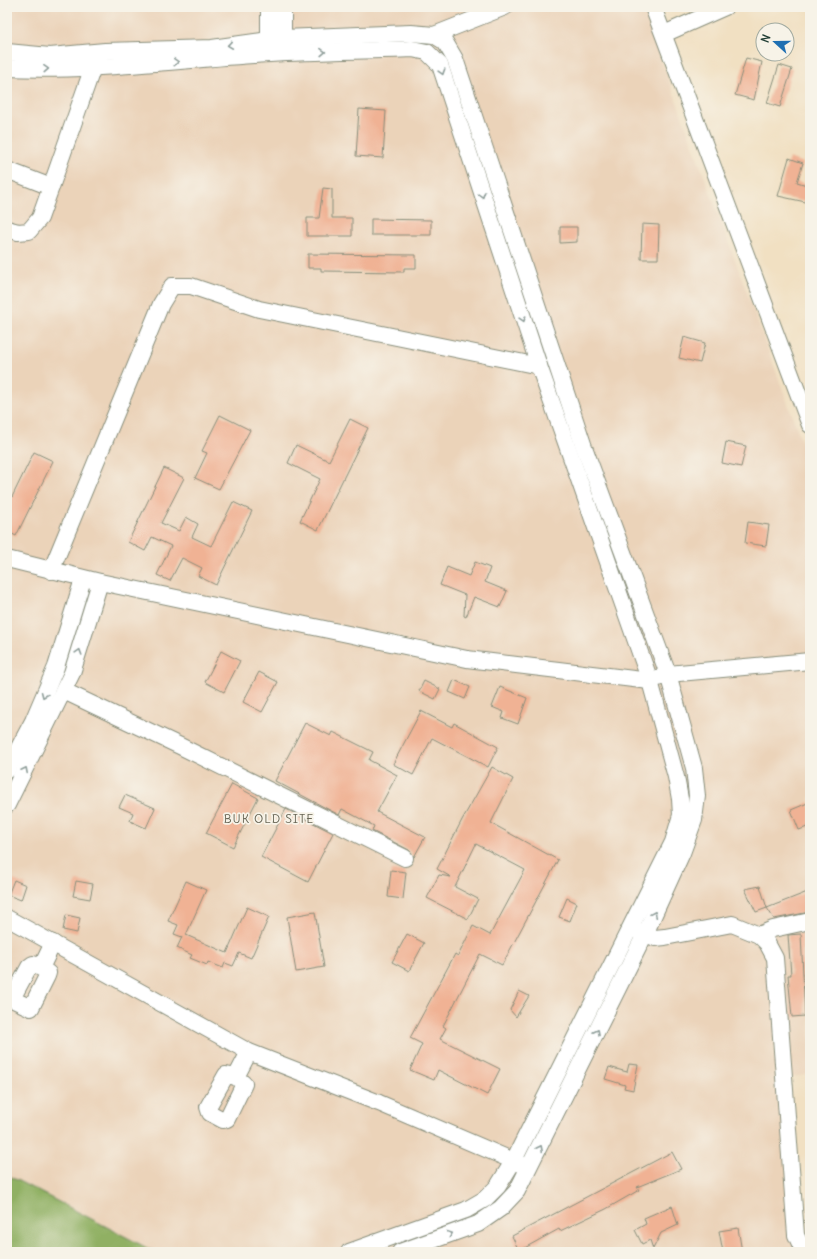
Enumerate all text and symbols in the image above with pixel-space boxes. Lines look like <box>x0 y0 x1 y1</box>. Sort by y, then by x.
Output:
north arrow <box>755 22 795 62</box>
text: N <box>758 32 774 44</box>
one-way arrow <box>226 40 233 49</box>
one-way arrow <box>320 48 326 56</box>
one-way arrow <box>173 58 179 67</box>
one-way arrow <box>43 65 49 73</box>
one-way arrow <box>438 68 446 75</box>
one-way arrow <box>477 192 486 199</box>
one-way arrow <box>518 315 527 322</box>
one-way arrow <box>74 649 83 656</box>
one-way arrow <box>41 691 49 699</box>
one-way arrow <box>20 767 27 775</box>
district label: BUK OLD SITE <box>224 811 314 826</box>
one-way arrow <box>649 911 657 919</box>
one-way arrow <box>592 1028 600 1036</box>
one-way arrow <box>535 1145 542 1152</box>
one-way arrow <box>446 1230 453 1239</box>

